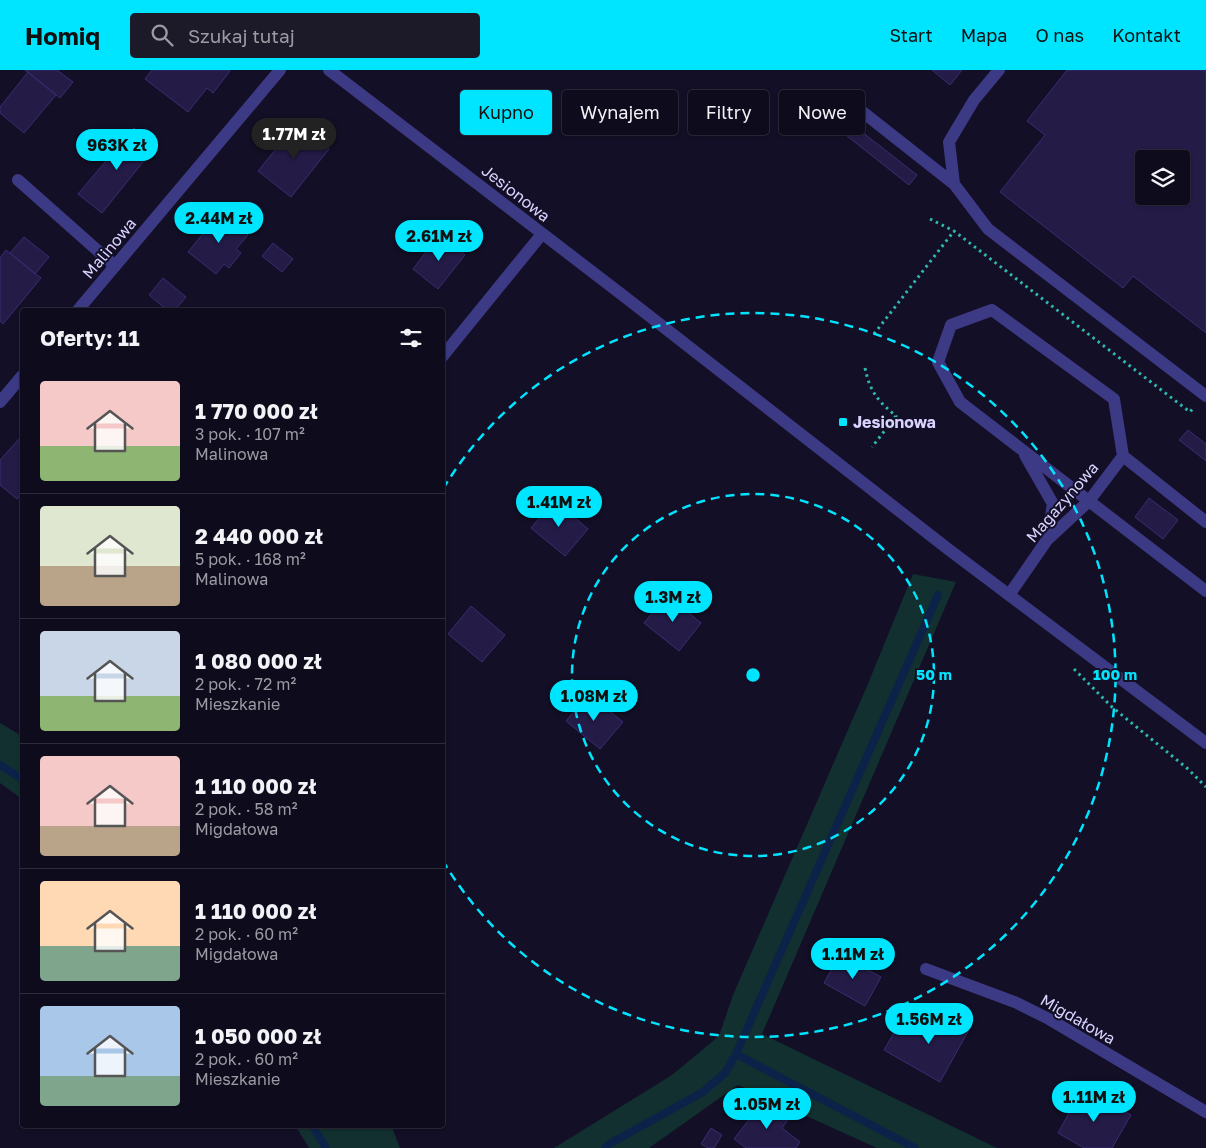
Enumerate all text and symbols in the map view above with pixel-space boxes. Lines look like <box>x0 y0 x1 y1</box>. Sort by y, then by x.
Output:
search box <box>130 13 480 58</box>
text: Homiq <box>25 21 100 50</box>
icon: search <box>148 21 176 49</box>
text: Szukaj tutaj <box>188 24 295 47</box>
text: Start <box>890 24 933 46</box>
text: Mapa <box>961 24 1008 46</box>
text: O nas <box>1036 24 1084 46</box>
text: Kontakt <box>1112 24 1181 46</box>
chip: Kupno <box>460 90 552 135</box>
chip: Wynajem <box>562 90 678 135</box>
chip: Filtry <box>688 90 769 135</box>
chip: Nowe <box>779 90 865 135</box>
pin: 1.77M zł <box>242 118 346 160</box>
text: 1.77M zł <box>262 124 326 144</box>
pin: 963K zł <box>71 128 163 171</box>
text: 963K zł <box>87 135 147 155</box>
map controls <box>1135 150 1190 205</box>
button: layers <box>1135 150 1190 205</box>
street label: Jesionowa <box>478 160 554 226</box>
pin: 2.44M zł <box>167 202 271 244</box>
text: 2.44M zł <box>185 208 253 228</box>
street label: Malinowa <box>78 214 140 282</box>
pin: 2.61M zł <box>387 220 491 262</box>
text: 2.61M zł <box>406 226 472 246</box>
icon: filters <box>397 324 425 352</box>
text: Oferty: 11 <box>40 325 140 351</box>
text: 1 770 000 zł <box>195 398 318 424</box>
icon: home <box>80 401 140 461</box>
place label: Jesionowa <box>853 412 936 432</box>
marker: Jesionowa <box>837 416 849 428</box>
text: 3 pok. · 107 m² <box>195 424 305 444</box>
text: Malinowa <box>195 444 268 464</box>
street label: Magazynowa <box>1022 458 1102 546</box>
pin: 1.41M zł <box>507 486 611 528</box>
text: 1.41M zł <box>527 492 591 512</box>
text: 2 440 000 zł <box>195 523 323 549</box>
icon: home <box>80 526 140 586</box>
text: 5 pok. · 168 m² <box>195 549 306 569</box>
text: Malinowa <box>195 569 268 589</box>
pin: 1.3M zł <box>627 580 719 623</box>
text: 1.3M zł <box>645 587 701 607</box>
text: 1 080 000 zł <box>195 648 322 674</box>
icon: home <box>80 651 140 711</box>
text: 50 m <box>916 665 952 683</box>
text: 100 m <box>1093 665 1137 683</box>
centre of rings <box>744 666 762 684</box>
text: 2 pok. · 72 m² <box>195 674 296 694</box>
pin: 1.08M zł <box>542 680 646 722</box>
text: 1.08M zł <box>561 686 627 706</box>
text: Mieszkanie <box>195 694 280 714</box>
text: 1 110 000 zł <box>195 773 316 799</box>
icon: home <box>80 776 140 836</box>
text: 2 pok. · 58 m² <box>195 799 297 819</box>
text: Migdałowa <box>195 819 278 839</box>
text: 1 110 000 zł <box>195 898 316 924</box>
icon: home <box>80 901 140 961</box>
text: 2 pok. · 60 m² <box>195 924 298 944</box>
pin: 1.11M zł <box>801 938 905 980</box>
text: Migdałowa <box>195 944 278 964</box>
text: 1.11M zł <box>822 944 884 964</box>
street label: Migdałowa <box>1037 990 1119 1048</box>
pin: 1.56M zł <box>877 1002 981 1045</box>
text: 1.56M zł <box>896 1009 962 1029</box>
text: 1 050 000 zł <box>195 1023 321 1049</box>
icon: home <box>80 1026 140 1086</box>
text: 2 pok. · 60 m² <box>195 1049 298 1069</box>
text: Mieszkanie <box>195 1069 280 1089</box>
pin: 1.11M zł <box>1042 1080 1146 1123</box>
text: 1.11M zł <box>1063 1087 1125 1107</box>
pin: 1.05M zł <box>715 1088 819 1130</box>
text: 1.05M zł <box>734 1094 800 1114</box>

